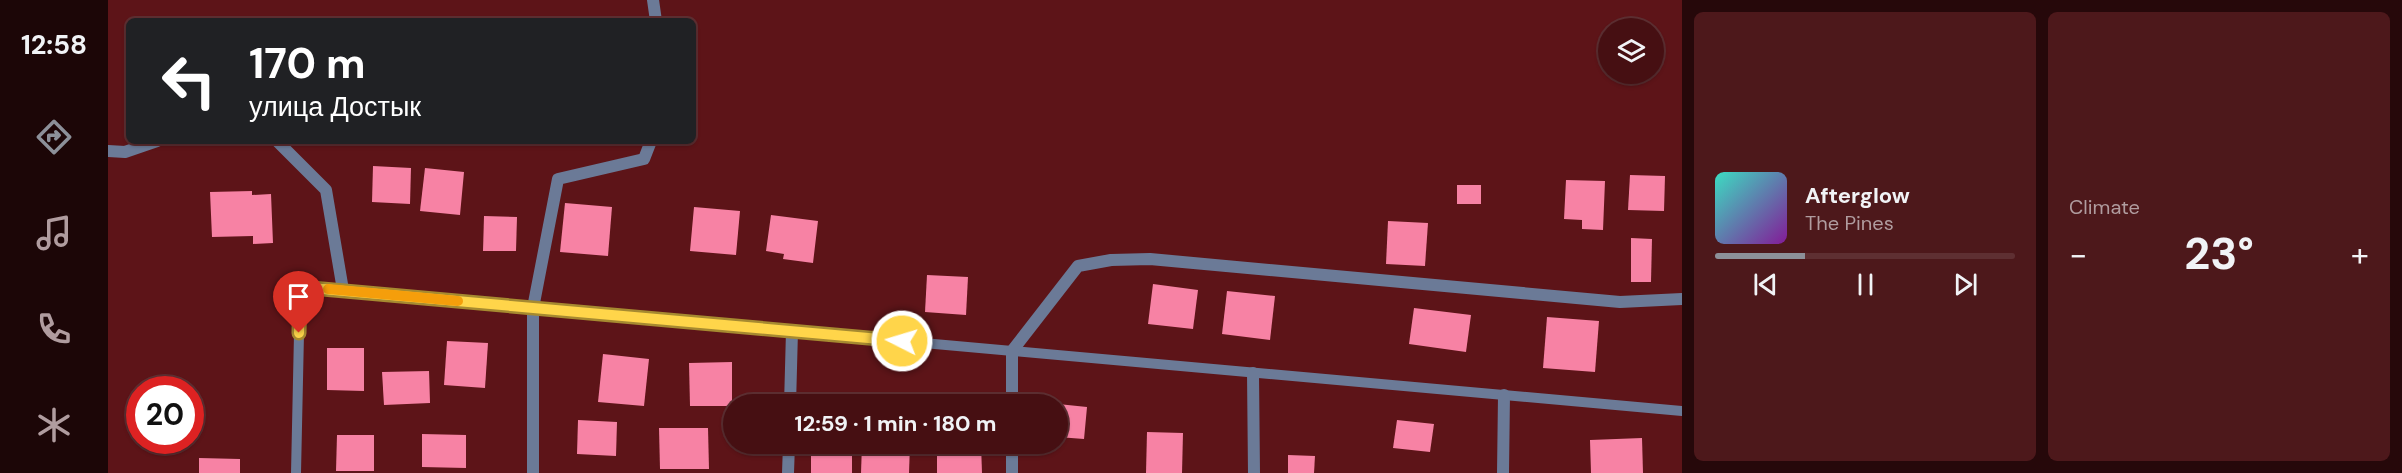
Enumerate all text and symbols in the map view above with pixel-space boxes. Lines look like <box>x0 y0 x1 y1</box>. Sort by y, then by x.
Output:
map controls <box>1598 18 1664 84</box>
button: layers <box>1598 18 1664 84</box>
text: 12:58 <box>21 27 87 62</box>
text: 170 m <box>249 36 366 91</box>
icon: left <box>150 42 228 120</box>
text: улица Достык <box>249 89 421 124</box>
icon: directions <box>33 116 75 158</box>
text: Afterglow <box>1805 181 1910 210</box>
text: Climate <box>2069 194 2140 220</box>
text: The Pines <box>1805 210 1894 236</box>
icon: music <box>33 212 75 254</box>
text: 23° <box>2184 224 2254 283</box>
text: − <box>2069 233 2087 276</box>
text: + <box>2351 233 2369 276</box>
icon: previous <box>1749 268 1782 301</box>
icon: pause <box>1849 268 1882 301</box>
icon: next <box>1949 268 1982 301</box>
pin <box>273 271 324 333</box>
icon: arrive <box>282 280 315 313</box>
icon: phone <box>33 308 75 350</box>
position arrow <box>870 309 934 373</box>
speed limit sign: 20 <box>126 376 204 454</box>
icon: climate <box>33 404 75 446</box>
text: 12:59 · 1 min · 180 m <box>795 409 996 438</box>

